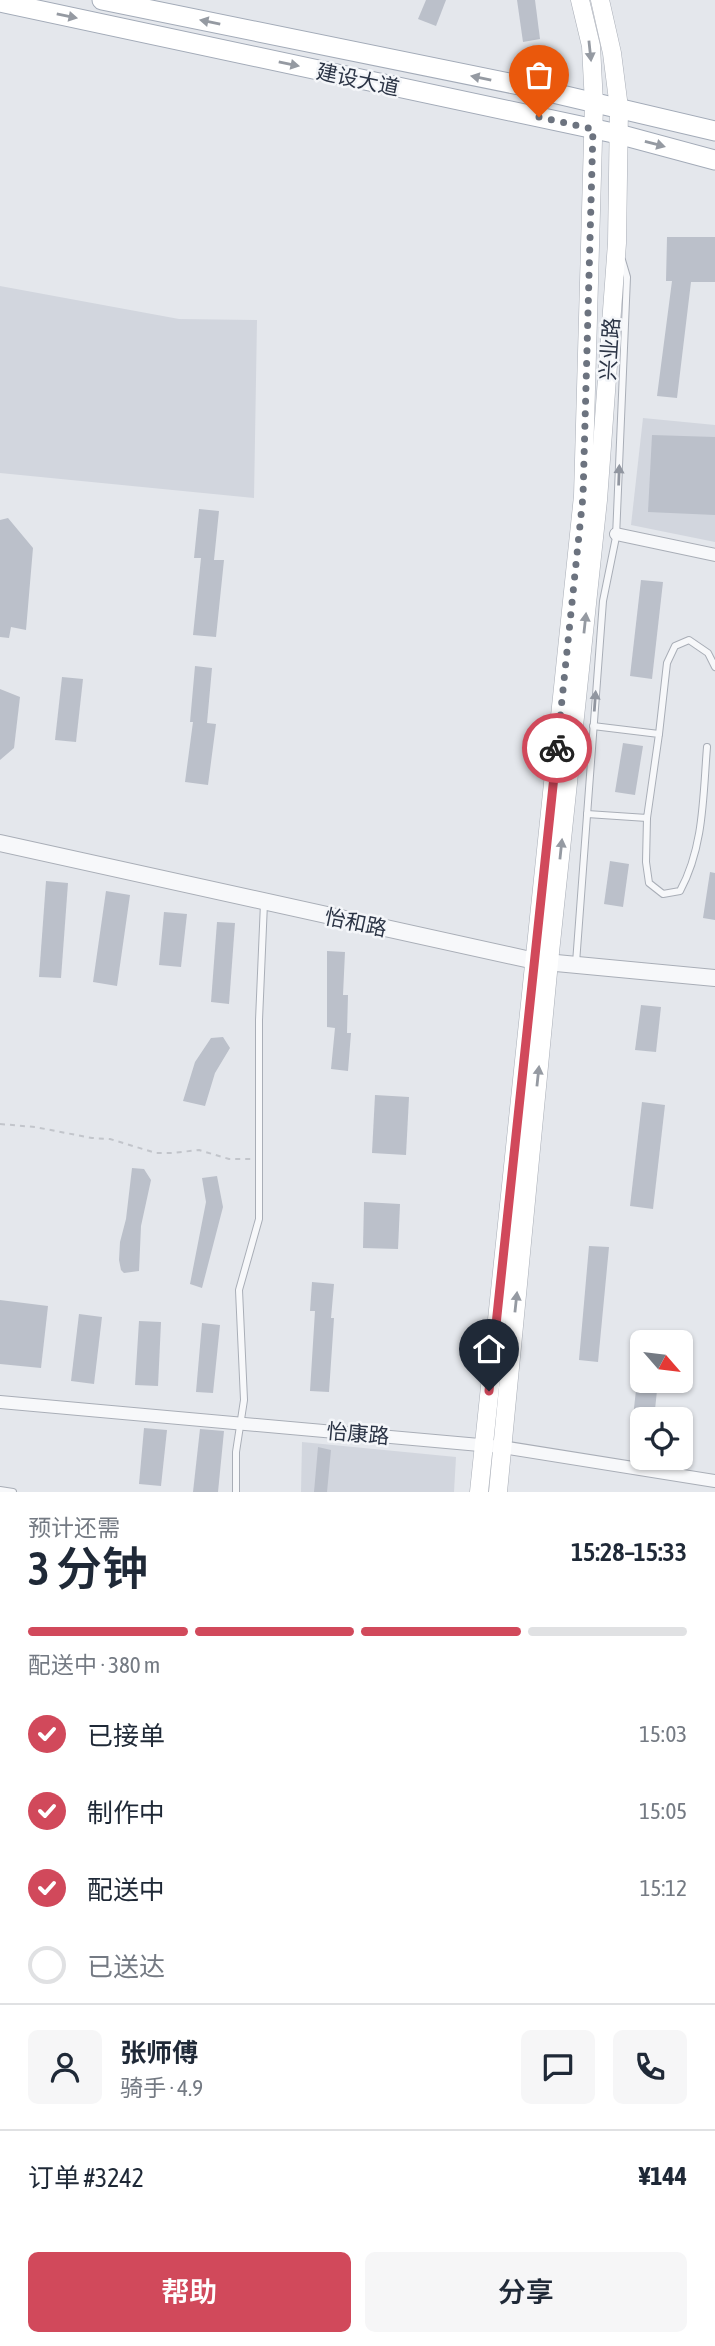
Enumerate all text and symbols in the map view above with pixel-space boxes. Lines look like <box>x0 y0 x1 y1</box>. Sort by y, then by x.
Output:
one-way arrow <box>56 11 78 22</box>
one-way arrow <box>199 17 221 28</box>
one-way arrow <box>585 41 596 63</box>
pin <box>509 45 569 117</box>
icon: bag <box>520 56 558 94</box>
one-way arrow <box>278 58 300 69</box>
street label: 建设大道 <box>314 59 402 99</box>
one-way arrow <box>470 72 492 83</box>
one-way arrow <box>644 139 666 150</box>
street label: 兴业路 <box>595 317 623 381</box>
one-way arrow <box>613 464 624 486</box>
one-way arrow <box>580 612 591 634</box>
one-way arrow <box>590 690 601 712</box>
courier <box>522 713 592 783</box>
icon: bike <box>538 729 576 767</box>
one-way arrow <box>556 838 567 860</box>
street label: 怡和路 <box>323 904 389 940</box>
one-way arrow <box>533 1065 544 1087</box>
one-way arrow <box>511 1291 522 1313</box>
pin <box>459 1319 519 1391</box>
icon: home <box>470 1330 508 1368</box>
north arrow <box>630 1330 693 1393</box>
map controls <box>630 1330 693 1470</box>
button: locate <box>630 1407 693 1470</box>
street label: 怡康路 <box>326 1418 390 1448</box>
text: 预计还需 <box>28 1515 120 1541</box>
text: 15:28–15:33 <box>571 1537 687 1567</box>
text: 3 分钟 <box>28 1542 148 1595</box>
text: 配送中 · 380 m <box>28 1652 160 1678</box>
icon: check <box>28 1715 66 1753</box>
text: 已接单 <box>87 1721 165 1751</box>
text: 15:03 <box>639 1721 687 1747</box>
icon: check <box>28 1792 66 1830</box>
text: 制作中 <box>87 1798 165 1828</box>
text: 15:05 <box>639 1798 687 1824</box>
icon: check <box>28 1869 66 1907</box>
text: 配送中 <box>87 1875 165 1905</box>
text: 15:12 <box>640 1875 687 1901</box>
text: 已送达 <box>87 1952 165 1982</box>
button: person <box>28 2030 102 2104</box>
button: chat <box>521 2030 595 2104</box>
button: phone <box>613 2030 687 2104</box>
text: 张师傅 <box>120 2038 198 2068</box>
text: 骑手 · 4.9 <box>120 2075 203 2101</box>
text: ¥144 <box>639 2161 687 2191</box>
text: 订单 #3242 <box>28 2163 144 2193</box>
button: 帮助 <box>28 2252 351 2332</box>
button: 分享 <box>365 2252 687 2332</box>

